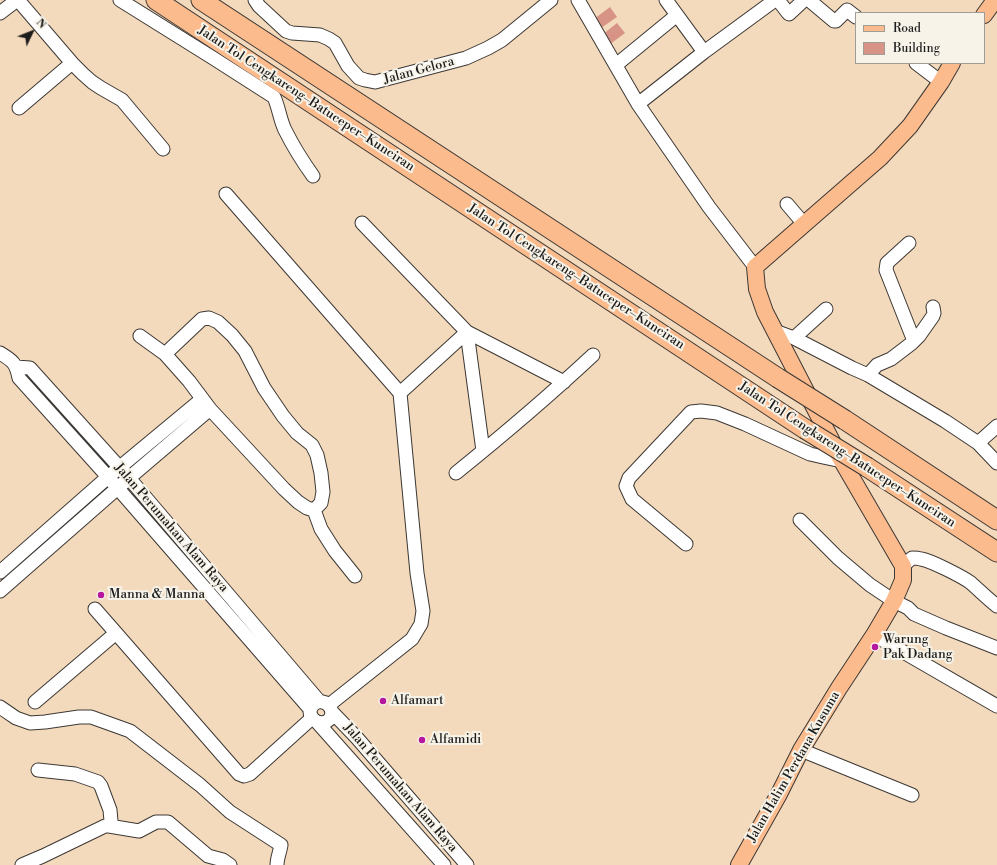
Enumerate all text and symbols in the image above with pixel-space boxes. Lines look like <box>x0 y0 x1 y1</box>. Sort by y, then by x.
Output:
north arrow <box>12 12 52 52</box>
legend <box>855 12 985 64</box>
text: N <box>33 16 49 32</box>
text: Road <box>893 21 921 36</box>
street label: Jalan Tol Cengkareng–Batuceper–Kunciran <box>195 23 417 175</box>
text: Building <box>893 41 940 56</box>
street label: Jalan Gelora <box>382 54 456 88</box>
street label: Jalan Tol Cengkareng–Batuceper–Kunciran <box>465 201 687 353</box>
street label: Jalan Tol Cengkareng–Batuceper–Kunciran <box>736 379 958 531</box>
street label: Jalan Perumahan Alam Raya <box>111 460 231 596</box>
place label: Manna & Manna <box>109 587 205 603</box>
marker: Manna & Manna <box>96 590 106 600</box>
place label: Warung Pak Dadang <box>883 632 952 663</box>
marker: Warung Pak Dadang <box>870 642 880 652</box>
street label: Jalan Halim Perdana Kusuma <box>744 689 844 845</box>
place label: Alfamart <box>391 693 444 709</box>
marker: Alfamart <box>378 696 388 706</box>
street label: Jalan Perumahan Alam Raya <box>340 720 460 856</box>
place label: Alfamidi <box>430 732 481 748</box>
marker: Alfamidi <box>417 735 427 745</box>

